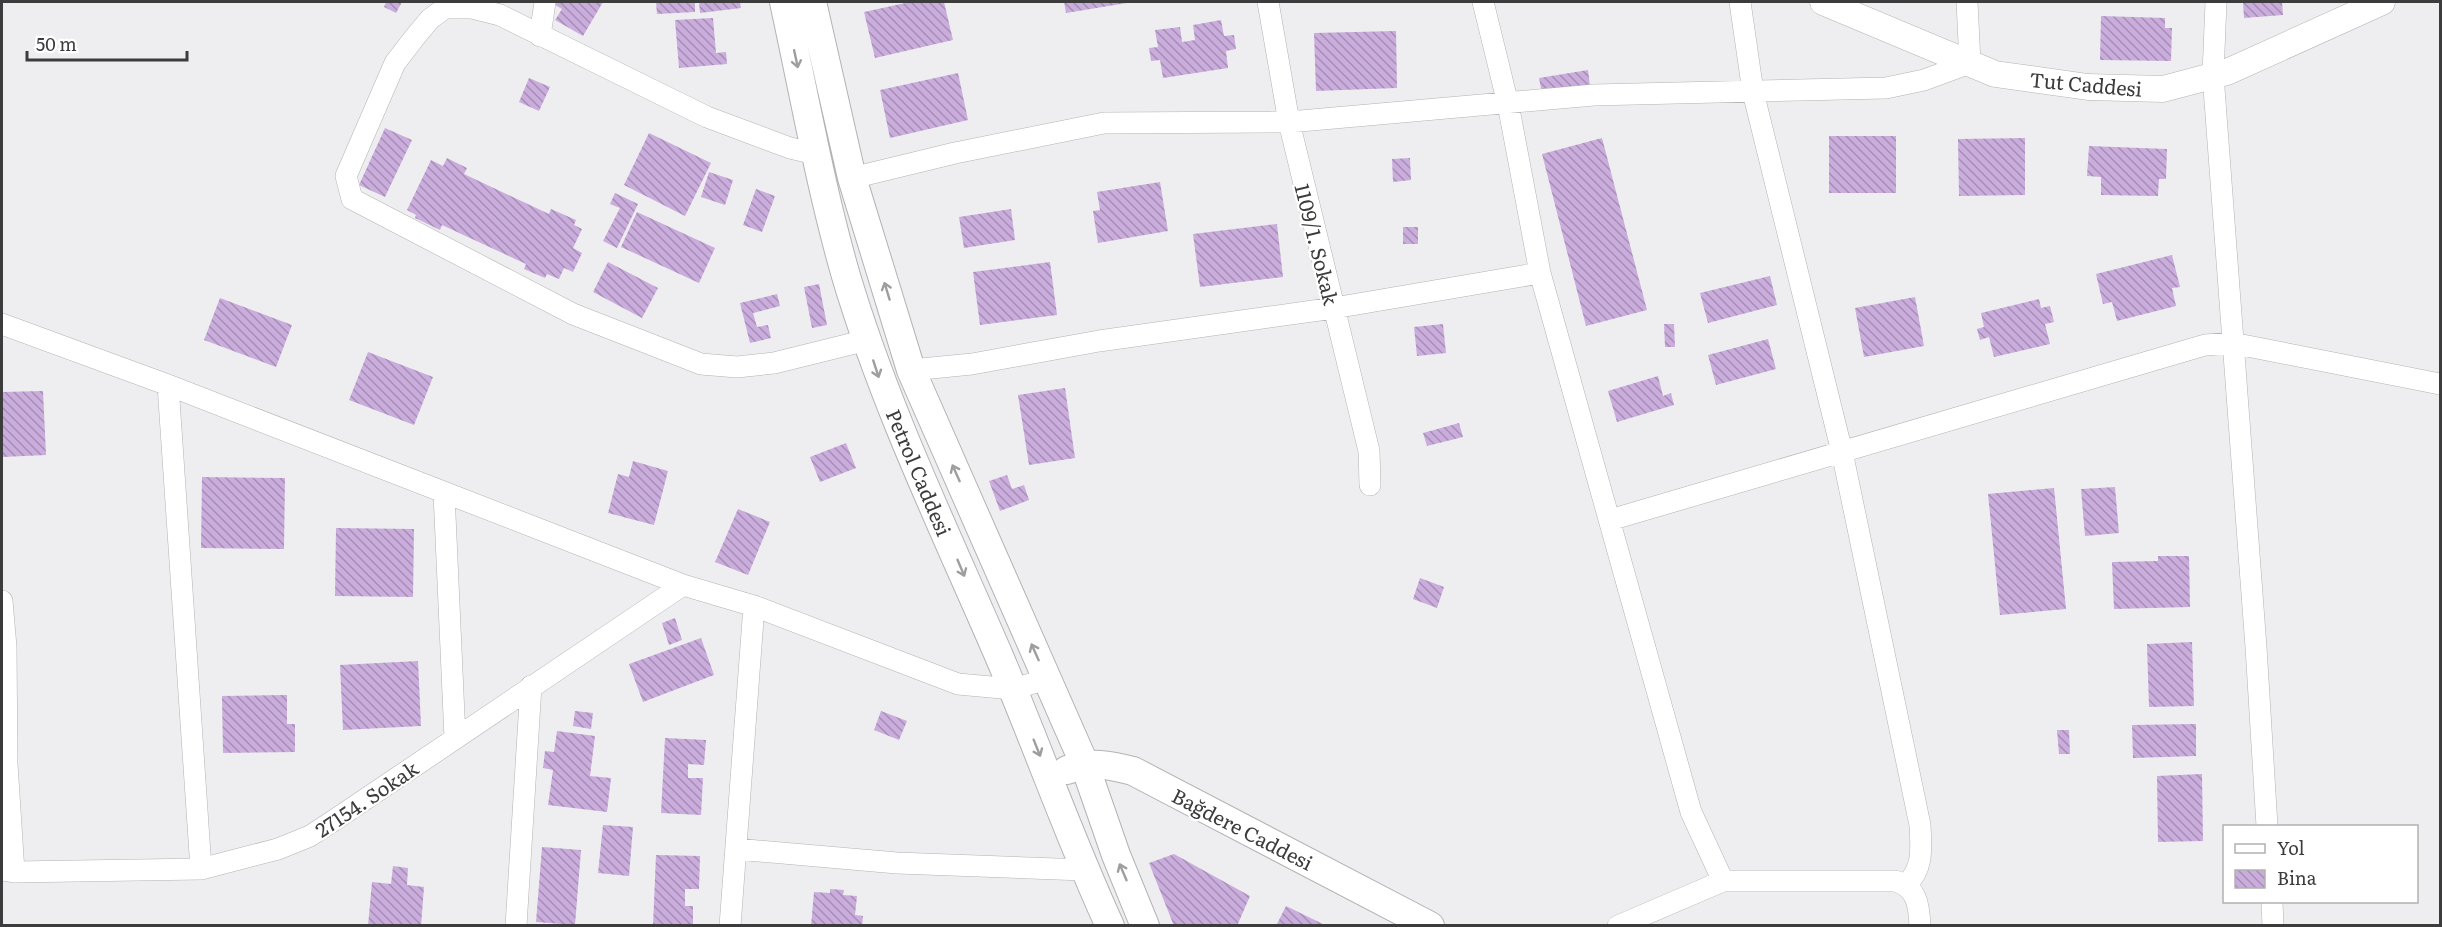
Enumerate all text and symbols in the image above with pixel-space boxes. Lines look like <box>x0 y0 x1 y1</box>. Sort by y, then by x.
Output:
scale bar <box>27 24 188 62</box>
text: 50 m <box>36 30 77 57</box>
one-way arrow <box>791 48 802 68</box>
street label: Tut Caddesi <box>2028 63 2144 103</box>
street label: 1109/1. Sokak <box>1288 180 1348 309</box>
one-way arrow <box>881 282 892 301</box>
one-way arrow <box>872 359 883 378</box>
street label: Petrol Caddesi <box>880 404 960 541</box>
one-way arrow <box>950 465 961 483</box>
one-way arrow <box>956 558 967 577</box>
one-way arrow <box>1028 643 1040 661</box>
one-way arrow <box>1032 738 1043 756</box>
street label: 27154. Sokak <box>308 752 424 844</box>
street label: Bağdere Caddesi <box>1167 779 1319 877</box>
legend <box>2223 825 2418 903</box>
text: Yol <box>2277 834 2305 861</box>
one-way arrow <box>1116 863 1128 881</box>
text: Bina <box>2277 864 2317 891</box>

